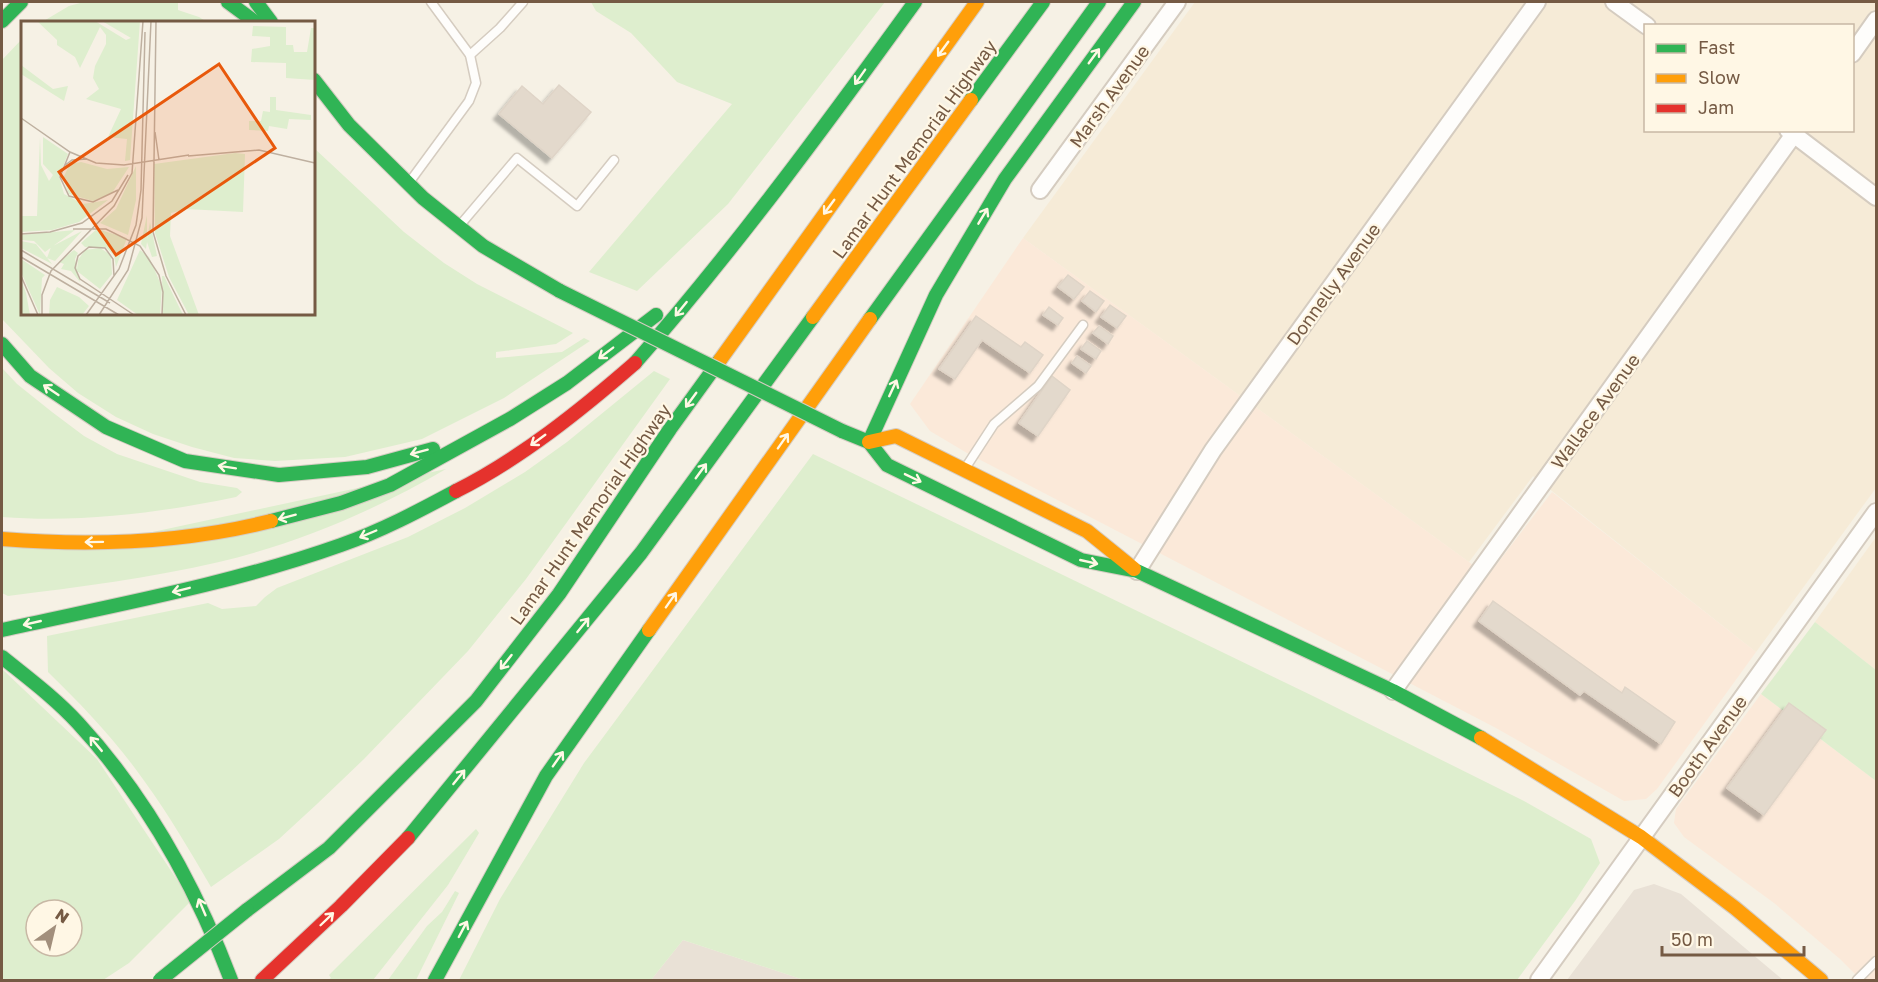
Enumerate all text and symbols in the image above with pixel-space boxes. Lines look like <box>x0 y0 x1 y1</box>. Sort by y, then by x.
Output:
inset map <box>21 21 315 315</box>
legend <box>1644 24 1854 132</box>
street label: Lamar Hunt Memorial Highway <box>827 35 1001 263</box>
text: Fast <box>1698 36 1735 58</box>
one-way arrow <box>937 40 949 57</box>
street label: Marsh Avenue <box>1064 40 1154 152</box>
one-way arrow <box>1088 48 1100 64</box>
text: Slow <box>1698 66 1741 88</box>
one-way arrow <box>854 68 866 84</box>
text: Jam <box>1698 96 1734 118</box>
one-way arrow <box>823 199 835 215</box>
one-way arrow <box>978 208 990 225</box>
street label: Donnelly Avenue <box>1281 219 1385 349</box>
one-way arrow <box>675 301 688 317</box>
one-way arrow <box>598 347 614 360</box>
street label: Wallace Avenue <box>1546 349 1644 473</box>
one-way arrow <box>887 380 899 398</box>
one-way arrow <box>43 384 59 396</box>
one-way arrow <box>685 391 697 407</box>
street label: Lamar Hunt Memorial Highway <box>505 399 675 629</box>
one-way arrow <box>777 433 790 449</box>
one-way arrow <box>530 434 546 447</box>
one-way arrow <box>410 447 429 459</box>
one-way arrow <box>217 462 237 473</box>
one-way arrow <box>695 463 708 479</box>
one-way arrow <box>904 472 921 484</box>
one-way arrow <box>278 511 297 523</box>
one-way arrow <box>359 529 377 540</box>
one-way arrow <box>85 536 105 548</box>
one-way arrow <box>1079 556 1098 568</box>
one-way arrow <box>172 585 191 597</box>
one-way arrow <box>664 592 677 608</box>
one-way arrow <box>23 618 42 630</box>
one-way arrow <box>576 618 589 634</box>
one-way arrow <box>500 654 513 670</box>
street label: Booth Avenue <box>1663 691 1751 801</box>
one-way arrow <box>89 736 102 752</box>
one-way arrow <box>552 751 564 767</box>
one-way arrow <box>453 769 466 785</box>
north arrow <box>24 898 84 958</box>
one-way arrow <box>196 898 207 916</box>
text: N <box>52 904 73 927</box>
one-way arrow <box>319 913 334 927</box>
scale bar <box>1662 919 1804 957</box>
one-way arrow <box>457 921 469 938</box>
text: 50 m <box>1671 928 1713 950</box>

